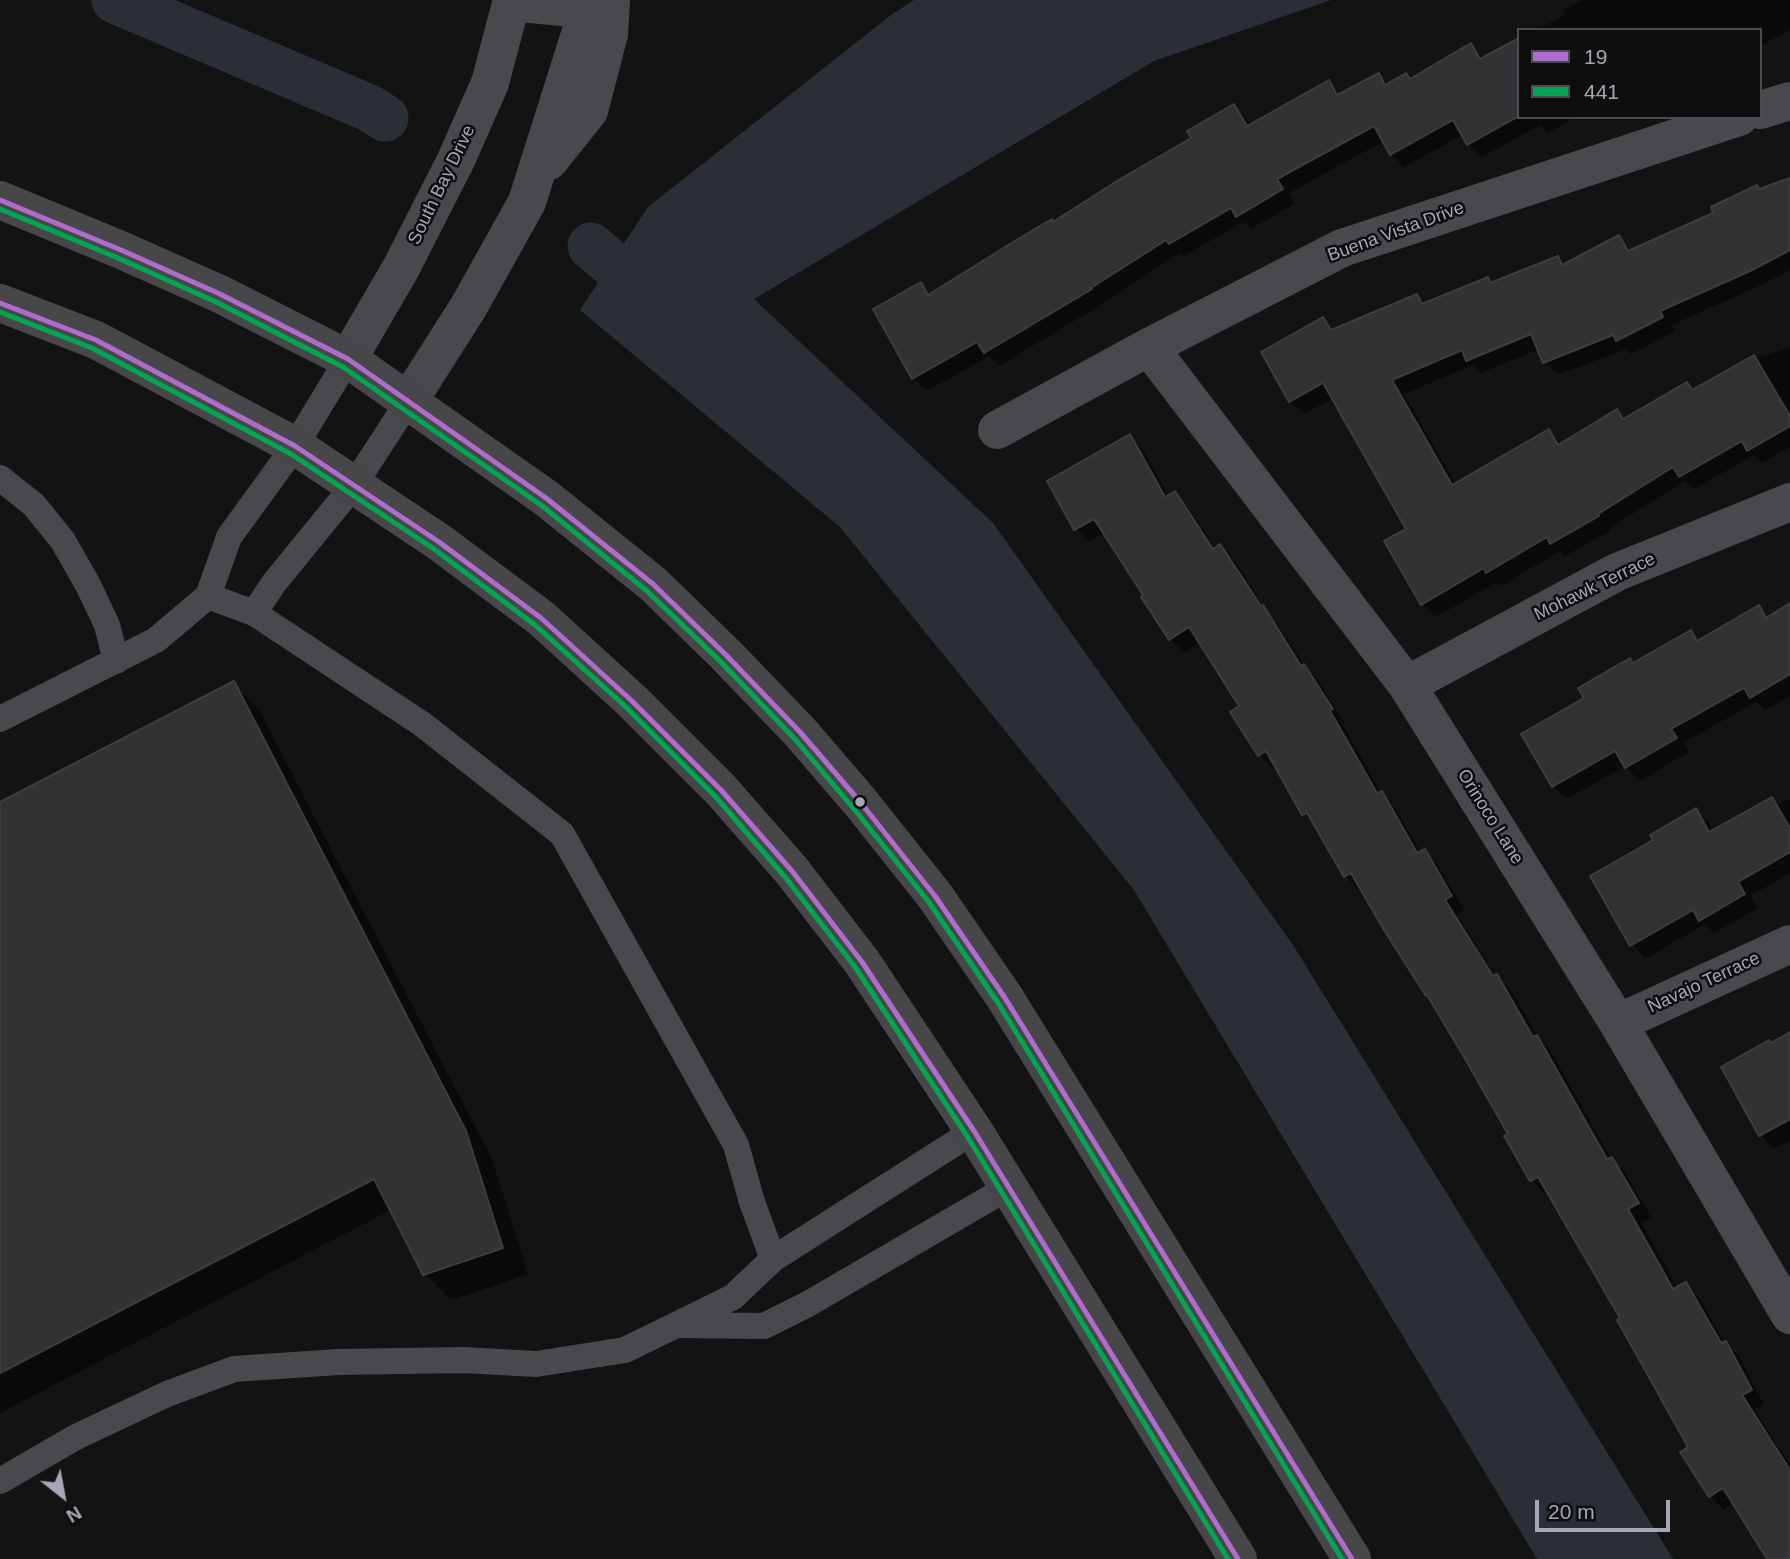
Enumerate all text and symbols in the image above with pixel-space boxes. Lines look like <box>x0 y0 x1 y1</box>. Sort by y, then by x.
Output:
legend <box>1517 28 1762 119</box>
text: 19 <box>1584 45 1607 68</box>
text: 441 <box>1584 80 1619 103</box>
street label: South Bay Drive <box>404 122 480 248</box>
street label: Buena Vista Drive <box>1325 197 1467 267</box>
street label: Mohawk Terrace <box>1531 548 1659 626</box>
street label: Orinoco Lane <box>1452 765 1528 869</box>
unlabelled marker <box>853 795 867 809</box>
street label: Navajo Terrace <box>1645 948 1763 1018</box>
north arrow <box>28 1461 98 1531</box>
scale bar <box>1538 1486 1673 1530</box>
text: 20 m <box>1548 1500 1595 1523</box>
text: N <box>63 1502 85 1527</box>

